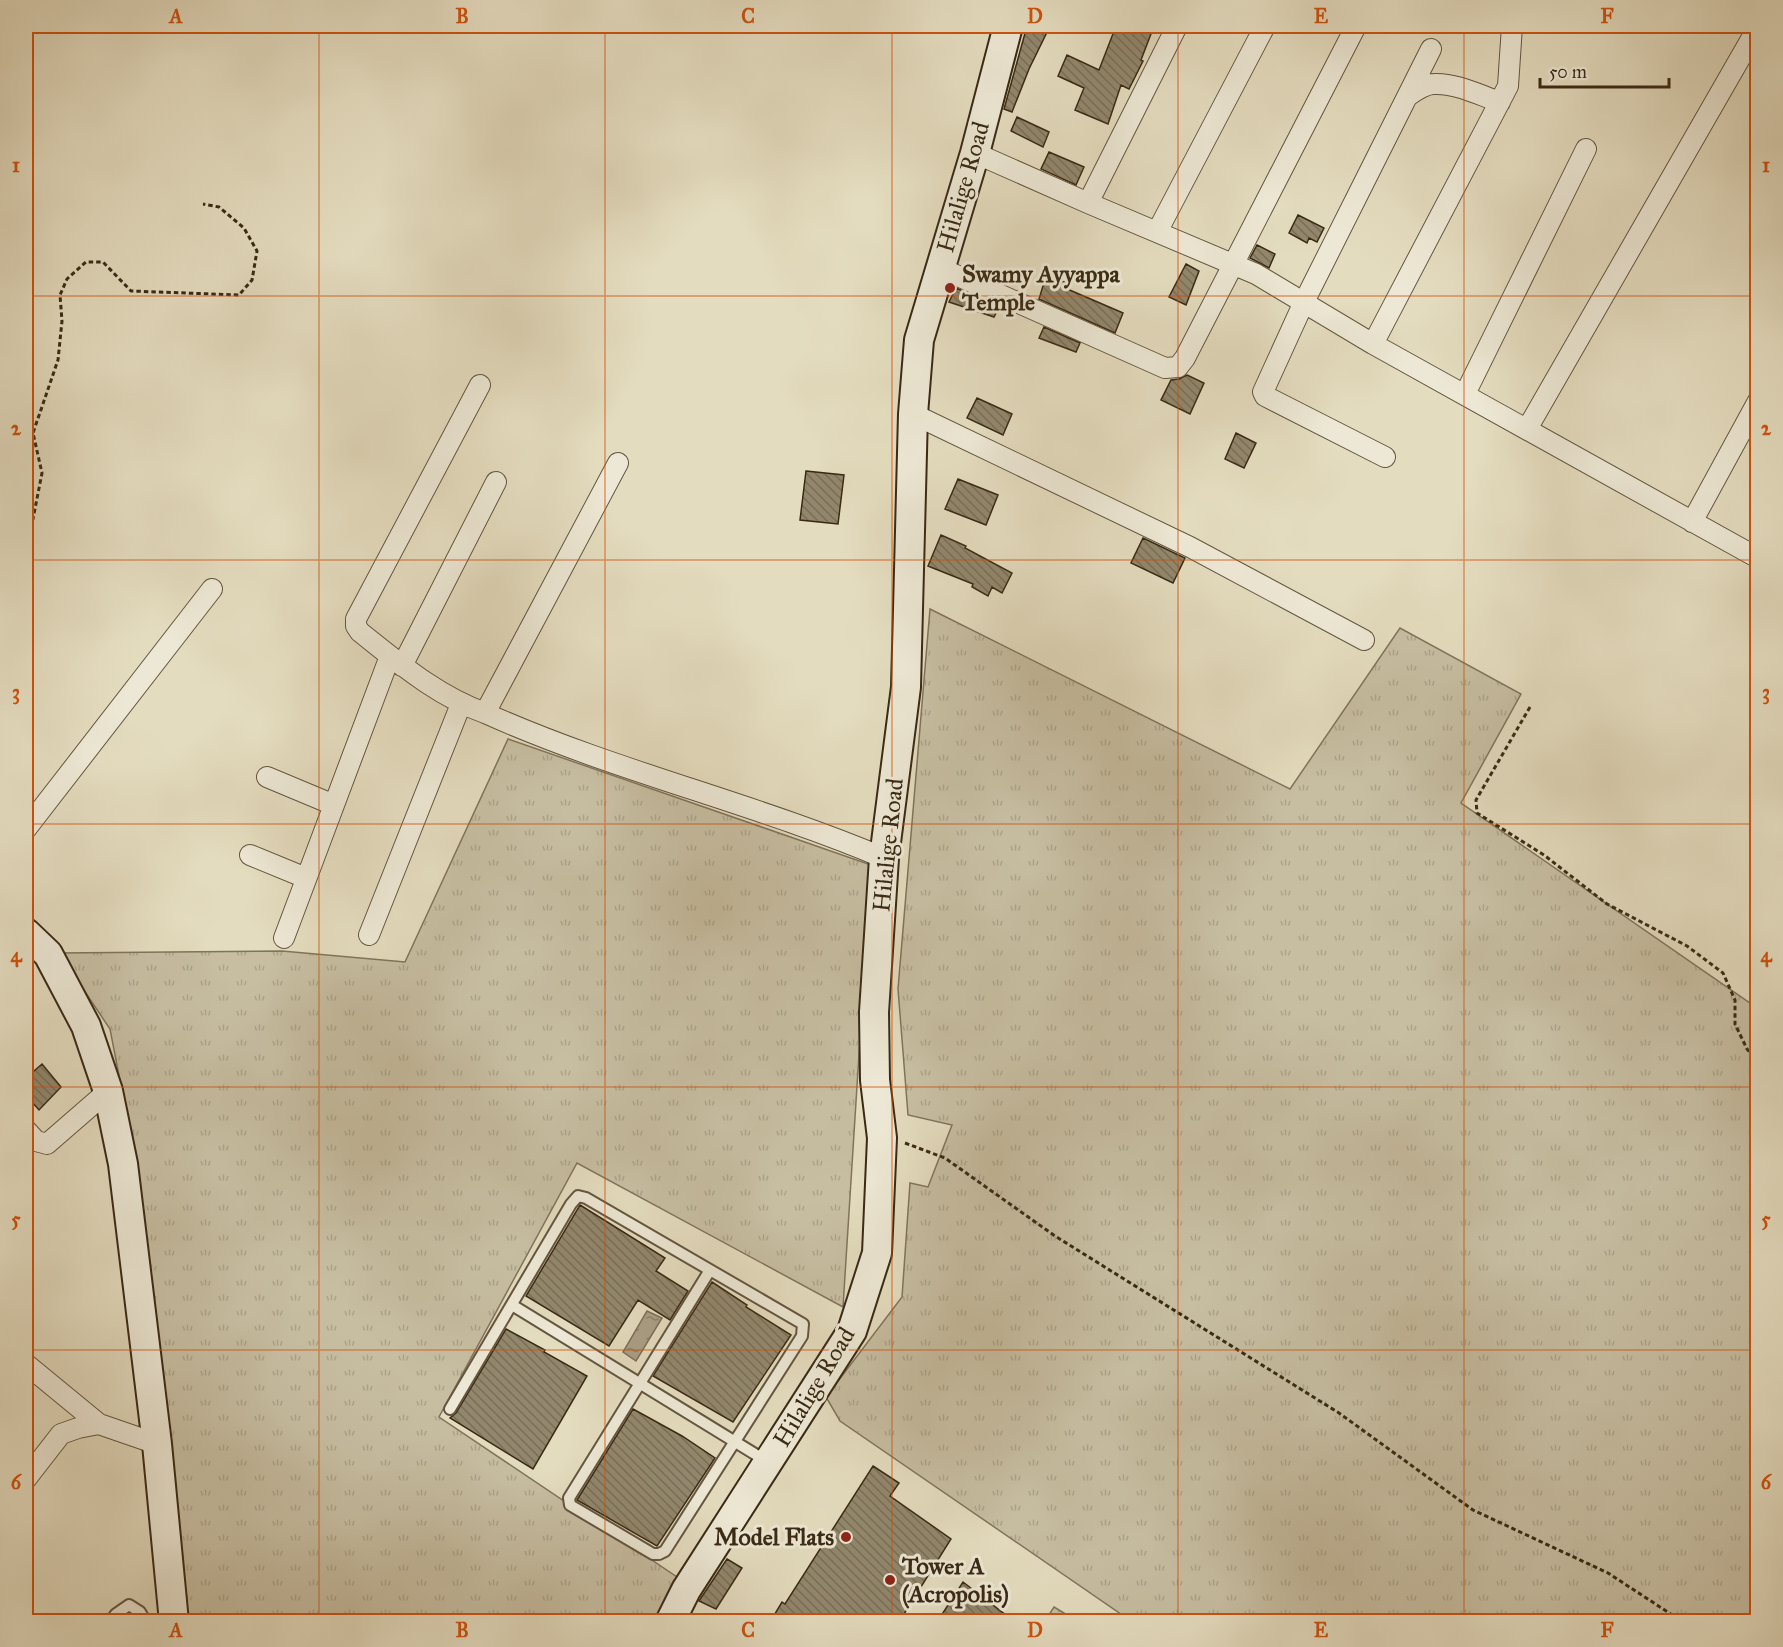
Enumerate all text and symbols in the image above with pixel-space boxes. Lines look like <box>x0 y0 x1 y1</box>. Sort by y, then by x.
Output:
text: A <box>167 4 183 28</box>
text: B <box>455 4 469 28</box>
text: C <box>741 4 755 28</box>
text: D <box>1027 4 1043 28</box>
text: E <box>1314 4 1329 28</box>
text: F <box>1600 4 1614 28</box>
scale bar <box>1540 51 1669 89</box>
text: 50 m <box>1549 61 1587 83</box>
street label: Hilalige Road <box>930 118 996 256</box>
text: 1 <box>12 153 20 177</box>
text: 1 <box>1762 153 1770 177</box>
place label: Swamy Ayyappa Temple <box>961 259 1120 317</box>
marker: Swamy Ayyappa Temple <box>943 281 957 295</box>
text: 2 <box>11 416 22 440</box>
text: 2 <box>1761 416 1772 440</box>
text: 3 <box>12 680 20 705</box>
text: 3 <box>1762 680 1770 705</box>
street label: Hilalige Road <box>866 777 910 913</box>
text: 4 <box>10 943 22 968</box>
text: 4 <box>1760 943 1772 968</box>
text: 5 <box>11 1207 21 1231</box>
text: 5 <box>1761 1207 1771 1231</box>
street label: Hilalige Road <box>766 1322 862 1452</box>
text: 6 <box>11 1470 23 1494</box>
text: 6 <box>1761 1470 1773 1494</box>
place label: Model Flats <box>714 1522 834 1552</box>
marker: Model Flats <box>839 1530 853 1544</box>
place label: Tower A (Acropolis) <box>901 1551 1009 1609</box>
marker: Tower A (Acropolis) <box>883 1573 897 1587</box>
text: A <box>167 1618 183 1642</box>
text: B <box>455 1618 469 1642</box>
text: C <box>741 1618 755 1642</box>
text: D <box>1027 1618 1043 1642</box>
text: E <box>1314 1618 1329 1642</box>
text: F <box>1600 1618 1614 1642</box>

